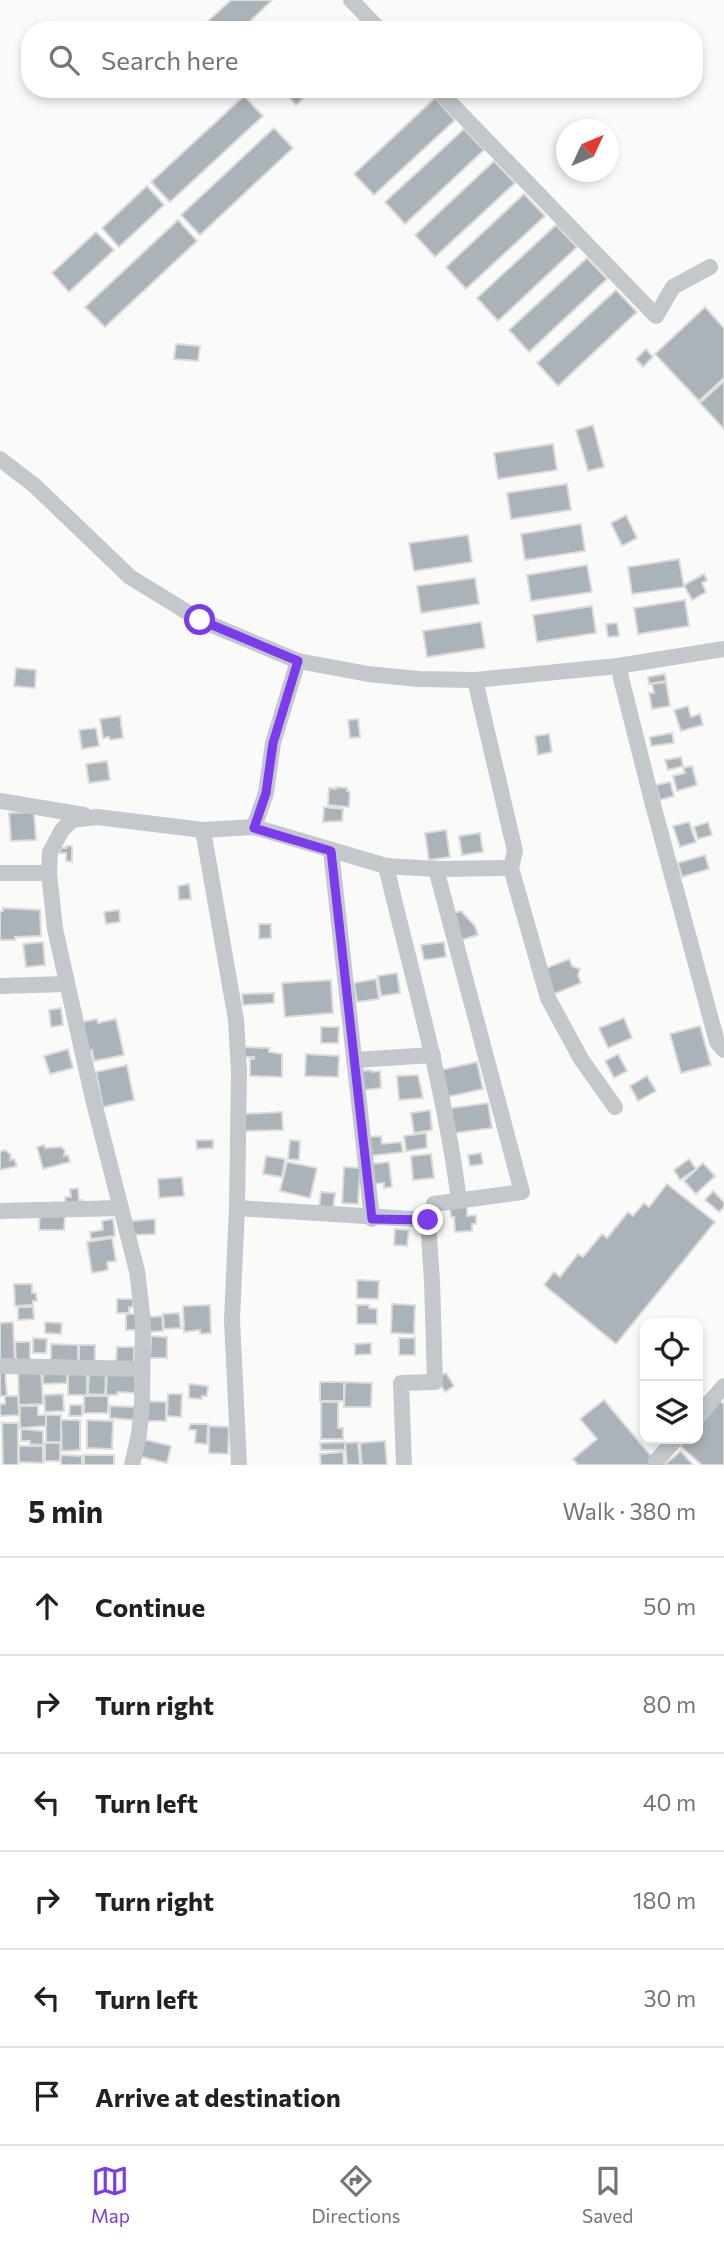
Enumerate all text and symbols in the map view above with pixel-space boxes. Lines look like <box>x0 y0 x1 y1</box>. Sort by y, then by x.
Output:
search box <box>21 21 703 98</box>
icon: search <box>45 41 83 79</box>
text: Search here <box>101 44 239 75</box>
north arrow <box>556 119 619 182</box>
route start <box>184 604 215 635</box>
route end <box>412 1204 443 1235</box>
map controls <box>640 1318 703 1444</box>
button: locate <box>640 1318 703 1381</box>
button: layers <box>640 1381 703 1444</box>
text: 5 min <box>28 1492 103 1529</box>
text: Walk · 380 m <box>563 1497 696 1525</box>
icon: ahead <box>28 1587 66 1625</box>
text: Continue <box>95 1591 205 1622</box>
text: 50 m <box>643 1592 696 1620</box>
icon: right <box>28 1685 66 1723</box>
text: Turn right <box>95 1689 214 1720</box>
text: 80 m <box>643 1690 696 1718</box>
icon: left <box>28 1783 66 1821</box>
text: Turn left <box>95 1787 198 1818</box>
text: 40 m <box>643 1788 696 1816</box>
icon: right <box>28 1881 66 1919</box>
text: Turn right <box>95 1885 214 1916</box>
text: 180 m <box>633 1886 696 1914</box>
icon: left <box>28 1979 66 2017</box>
text: Turn left <box>95 1983 198 2014</box>
text: 30 m <box>643 1984 696 2012</box>
icon: arrive <box>28 2077 66 2115</box>
text: Arrive at destination <box>95 2081 341 2112</box>
tab: Map <box>91 2162 130 2227</box>
tab: Directions <box>311 2162 401 2227</box>
tab: Saved <box>582 2162 633 2227</box>

